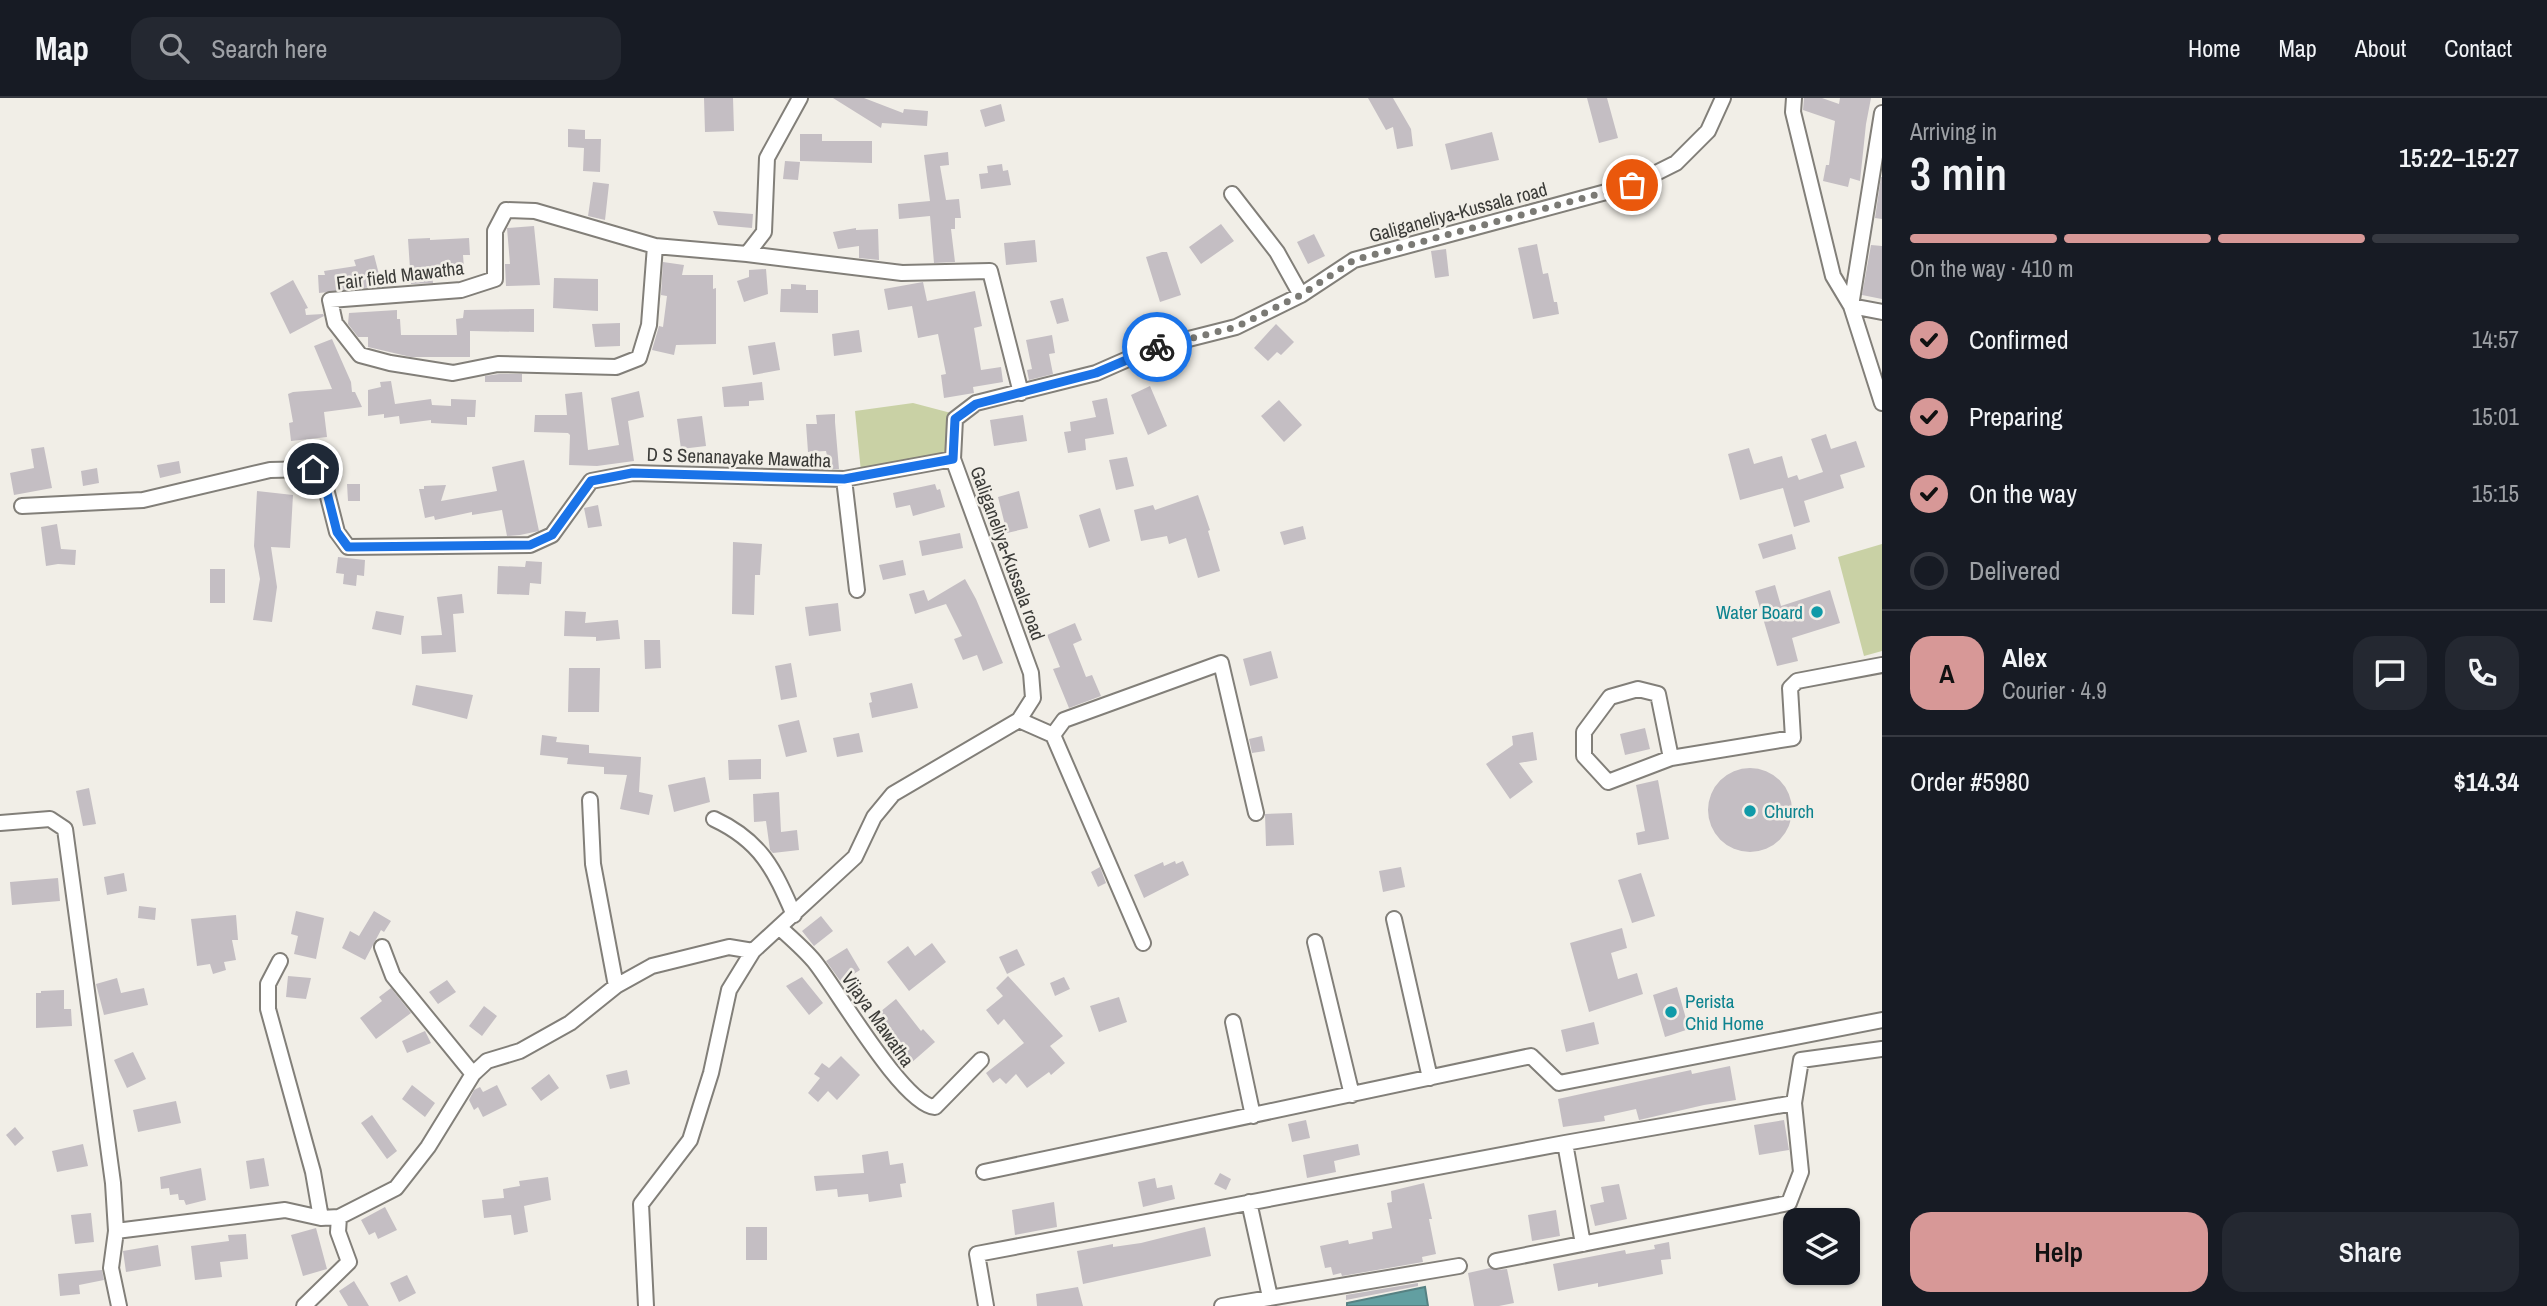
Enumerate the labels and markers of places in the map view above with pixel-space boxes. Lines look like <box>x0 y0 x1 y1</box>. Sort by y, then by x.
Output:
pin <box>1602 155 1662 215</box>
pin <box>283 439 343 499</box>
place label: Water Board <box>1716 599 1803 625</box>
marker: Water Board <box>1809 604 1825 620</box>
place label: Church <box>1764 798 1814 824</box>
marker: Church <box>1742 803 1758 819</box>
place label: Perista Chid Home <box>1685 988 1764 1036</box>
marker: Perista Chid Home <box>1663 1004 1679 1020</box>

